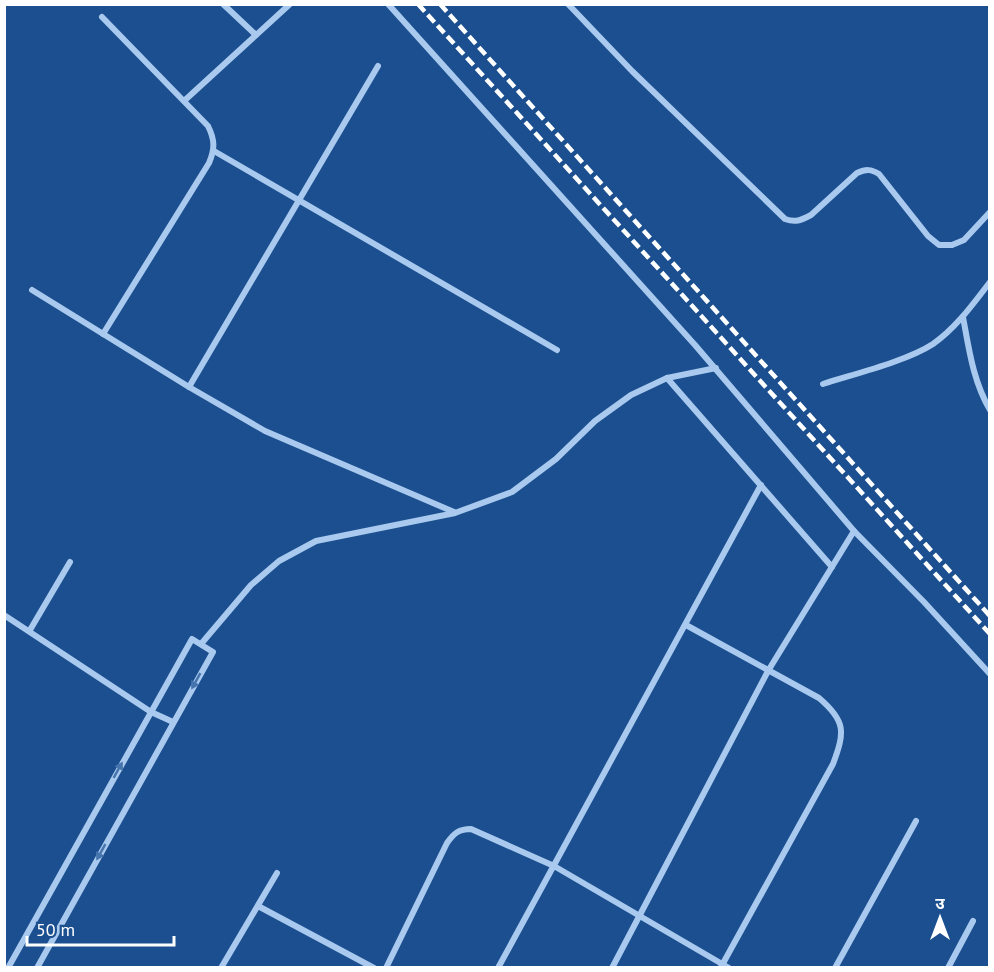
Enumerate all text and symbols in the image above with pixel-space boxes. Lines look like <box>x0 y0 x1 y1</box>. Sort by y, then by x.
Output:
one-way arrow <box>191 673 201 690</box>
one-way arrow <box>113 762 124 778</box>
one-way arrow <box>96 844 106 861</box>
north arrow <box>910 888 970 948</box>
text: उ <box>935 893 945 913</box>
scale bar <box>27 909 174 947</box>
text: 50 m <box>36 918 75 941</box>

